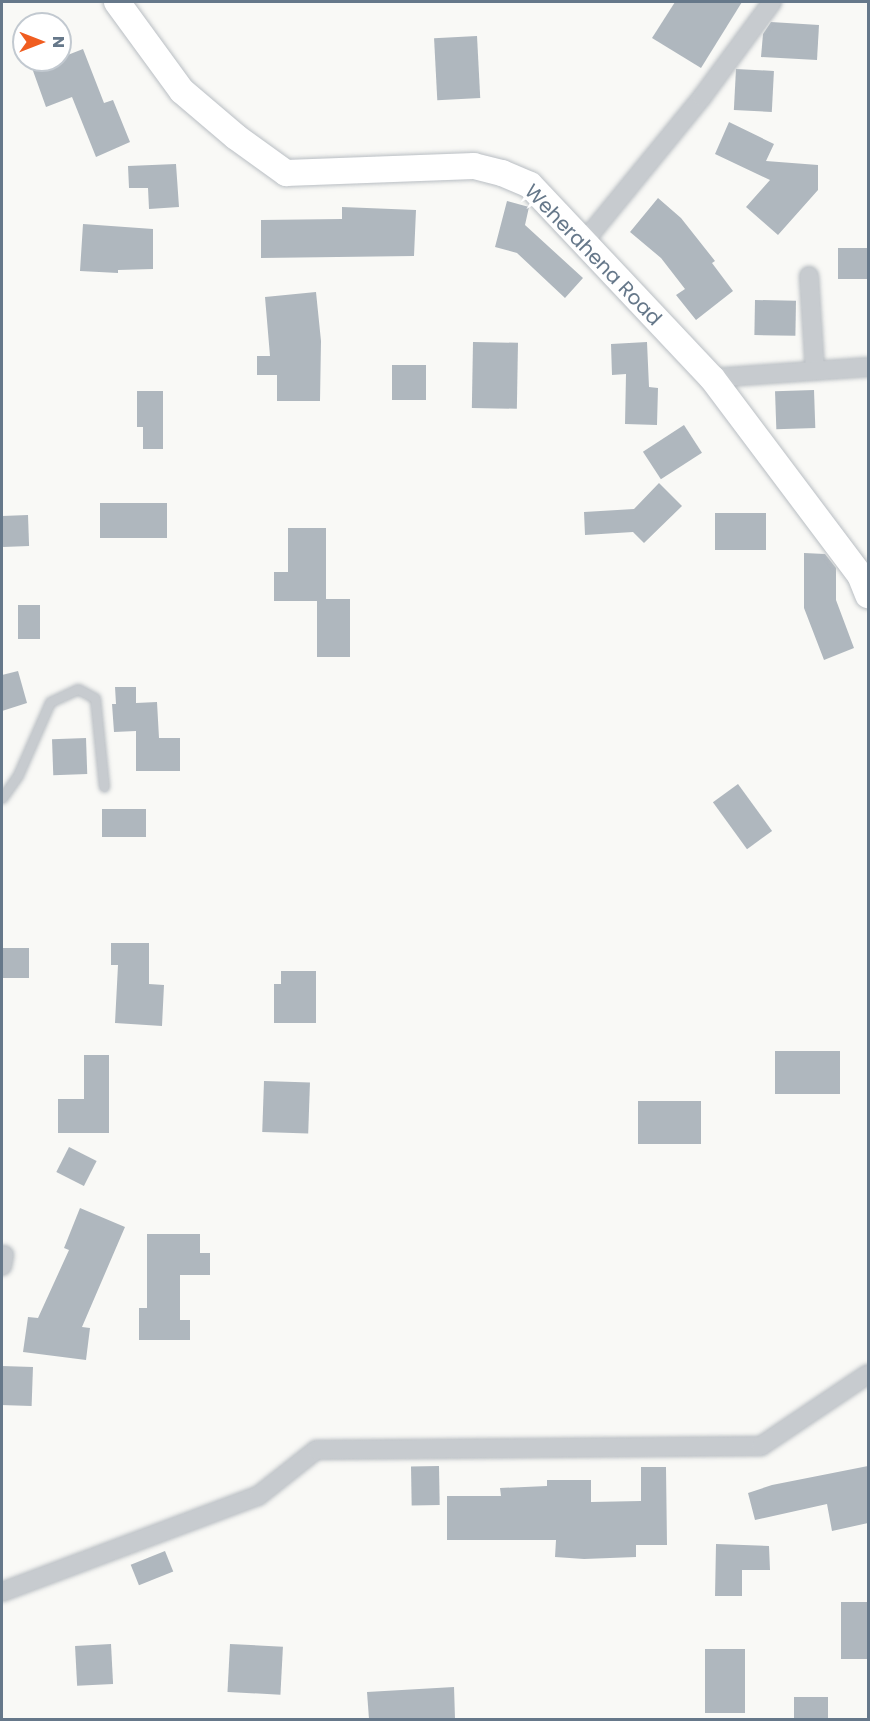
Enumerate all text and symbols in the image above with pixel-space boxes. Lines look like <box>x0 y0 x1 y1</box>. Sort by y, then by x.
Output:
north arrow <box>12 12 72 72</box>
text: N <box>47 36 70 48</box>
street label: Weherahena Road <box>519 179 667 331</box>

